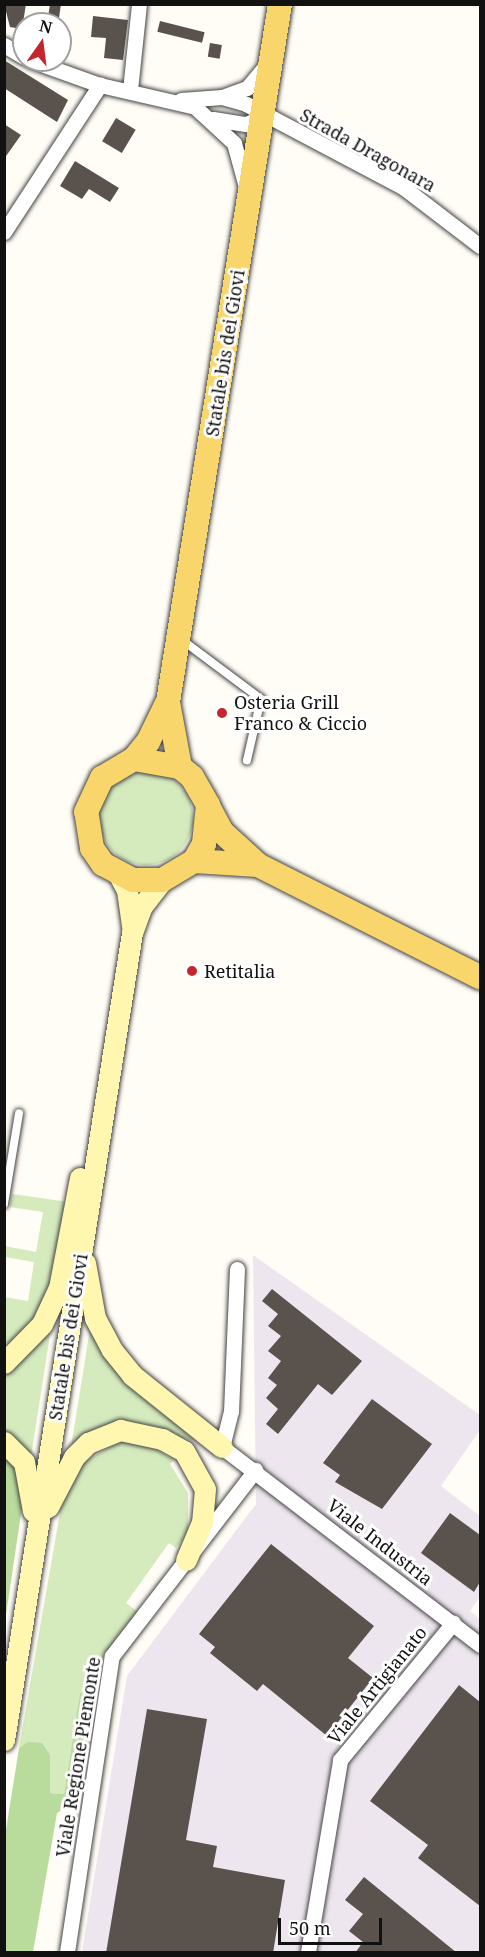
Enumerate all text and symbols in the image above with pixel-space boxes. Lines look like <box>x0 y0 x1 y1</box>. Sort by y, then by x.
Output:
north arrow <box>12 12 72 72</box>
text: N <box>37 14 55 39</box>
street label: Strada Dragonara <box>296 104 440 196</box>
street label: Statale bis dei Giovi <box>201 268 249 438</box>
place label: Osteria Grill Franco & Ciccio <box>234 692 367 734</box>
marker: Osteria Grill Franco & Ciccio <box>215 706 229 720</box>
place label: Retitalia <box>204 960 275 982</box>
marker: Retitalia <box>185 964 199 978</box>
street label: Statale bis dei Giovi <box>44 1252 92 1422</box>
street label: Viale Industria <box>323 1494 437 1590</box>
street label: Viale Artigianato <box>323 1622 431 1748</box>
street label: Viale Regione Piemonte <box>52 1655 104 1859</box>
scale bar <box>281 1906 384 1944</box>
text: 50 m <box>289 1916 331 1940</box>

